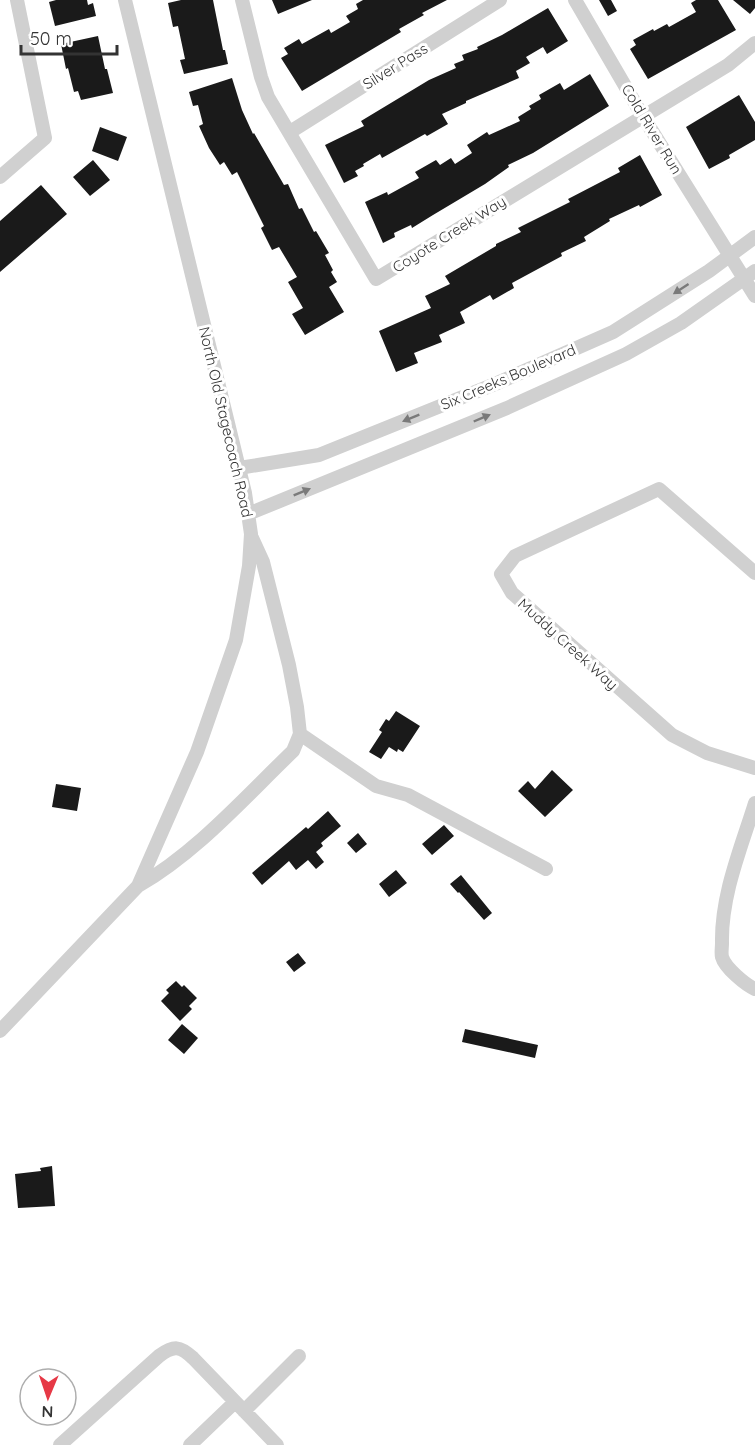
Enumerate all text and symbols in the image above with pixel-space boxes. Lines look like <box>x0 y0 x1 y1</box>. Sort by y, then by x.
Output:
scale bar <box>21 18 117 56</box>
text: 50 m <box>30 27 72 50</box>
street label: Silver Pass <box>359 39 431 93</box>
street label: Cold River Run <box>618 80 686 178</box>
street label: Coyote Creek Way <box>389 191 509 277</box>
one-way arrow <box>673 283 689 294</box>
street label: North Old Stagecoach Road <box>195 325 257 519</box>
street label: Six Creeks Boulevard <box>438 340 578 414</box>
one-way arrow <box>401 413 419 423</box>
one-way arrow <box>474 413 492 423</box>
one-way arrow <box>293 487 311 496</box>
street label: Muddy Creek Way <box>514 594 622 694</box>
north arrow <box>18 1367 78 1427</box>
text: N <box>41 1402 54 1422</box>

